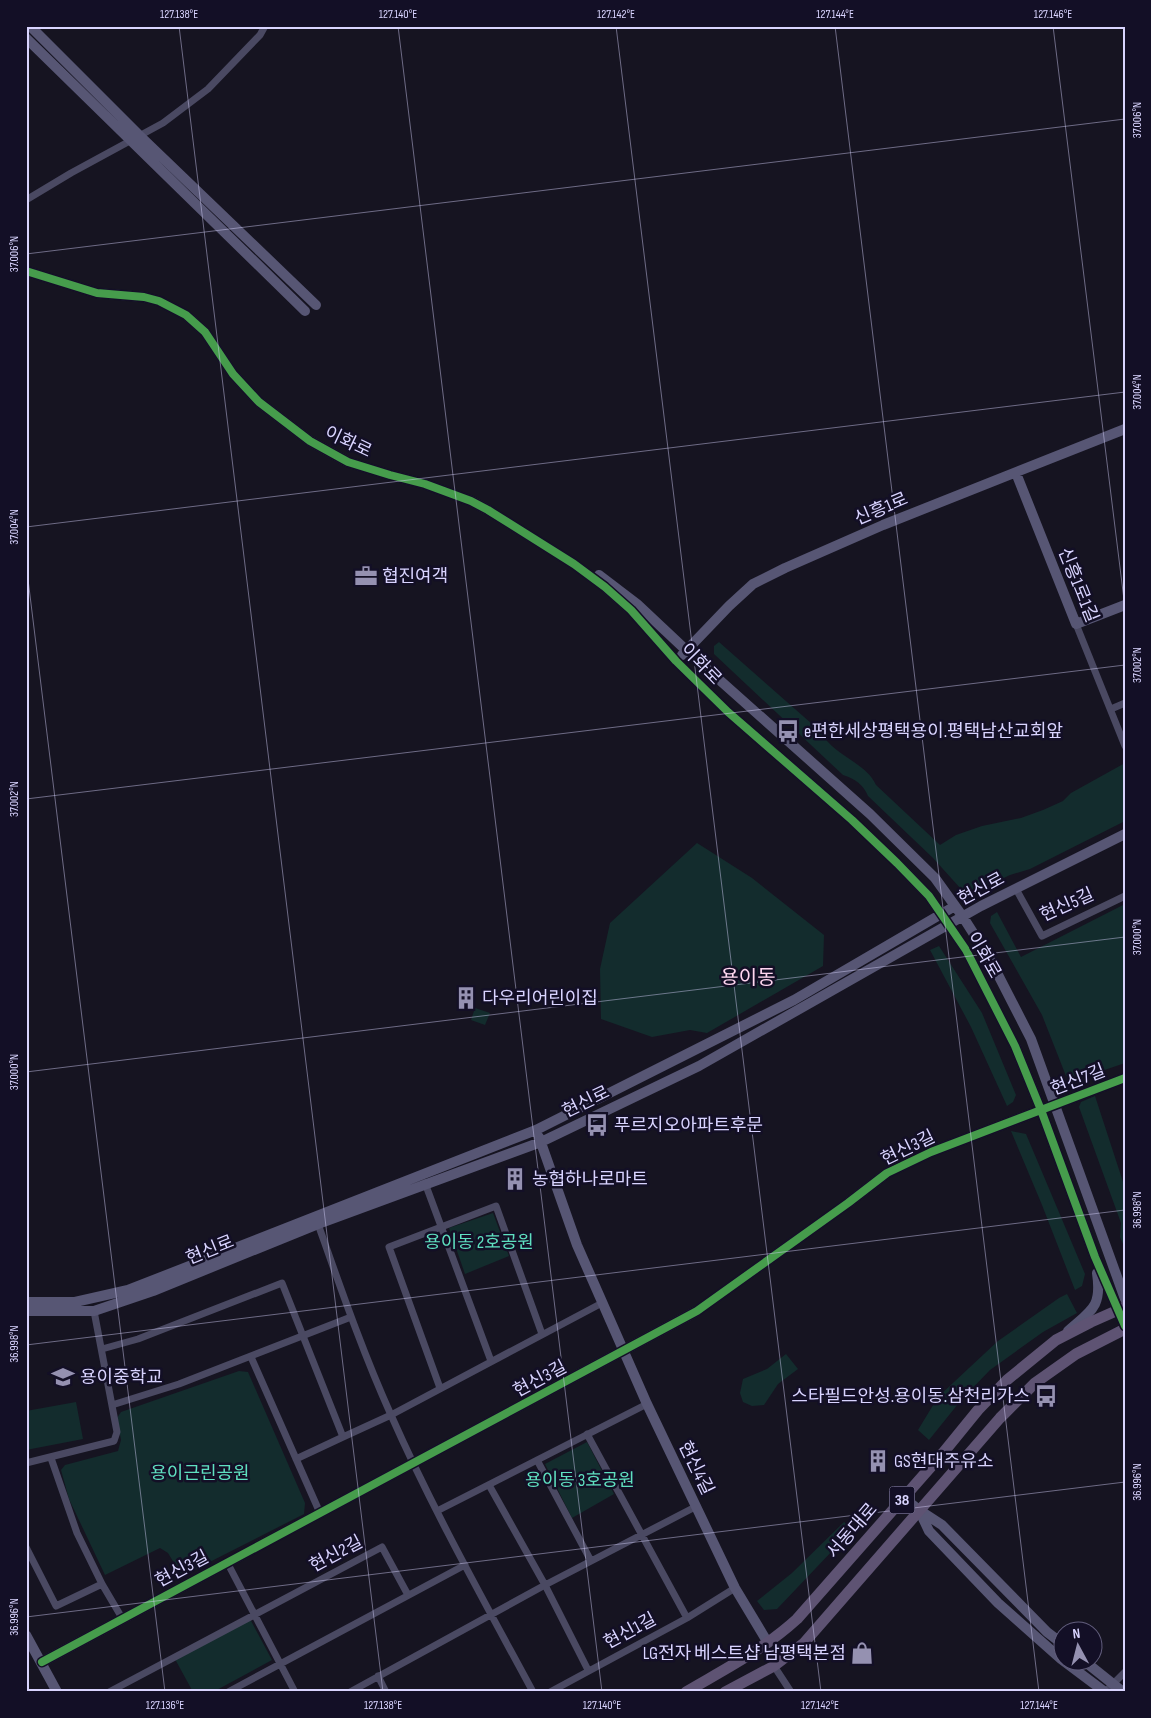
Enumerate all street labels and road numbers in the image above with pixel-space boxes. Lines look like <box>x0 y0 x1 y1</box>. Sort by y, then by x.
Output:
street label: 이화로 <box>321 422 375 462</box>
street label: 신흥1로 <box>851 488 911 530</box>
street label: 신흥1로1길 <box>1053 545 1103 625</box>
street label: 이화로 <box>676 639 726 689</box>
street label: 현신로 <box>954 868 1008 910</box>
street label: 현신5길 <box>1037 884 1097 926</box>
street label: 이화로 <box>962 928 1006 982</box>
street label: 현신7길 <box>1048 1060 1108 1100</box>
street label: 현신로 <box>559 1082 613 1122</box>
street label: 현신3길 <box>878 1126 938 1170</box>
street label: 현신로 <box>183 1231 237 1269</box>
street label: 현신3길 <box>510 1356 570 1402</box>
street label: 현신4길 <box>674 1438 718 1498</box>
road number: 38 <box>890 1486 914 1514</box>
street label: 서동대로 <box>822 1499 882 1563</box>
street label: 현신2길 <box>306 1531 366 1577</box>
street label: 현신3길 <box>152 1546 212 1592</box>
street label: 현신1길 <box>600 1609 660 1653</box>

